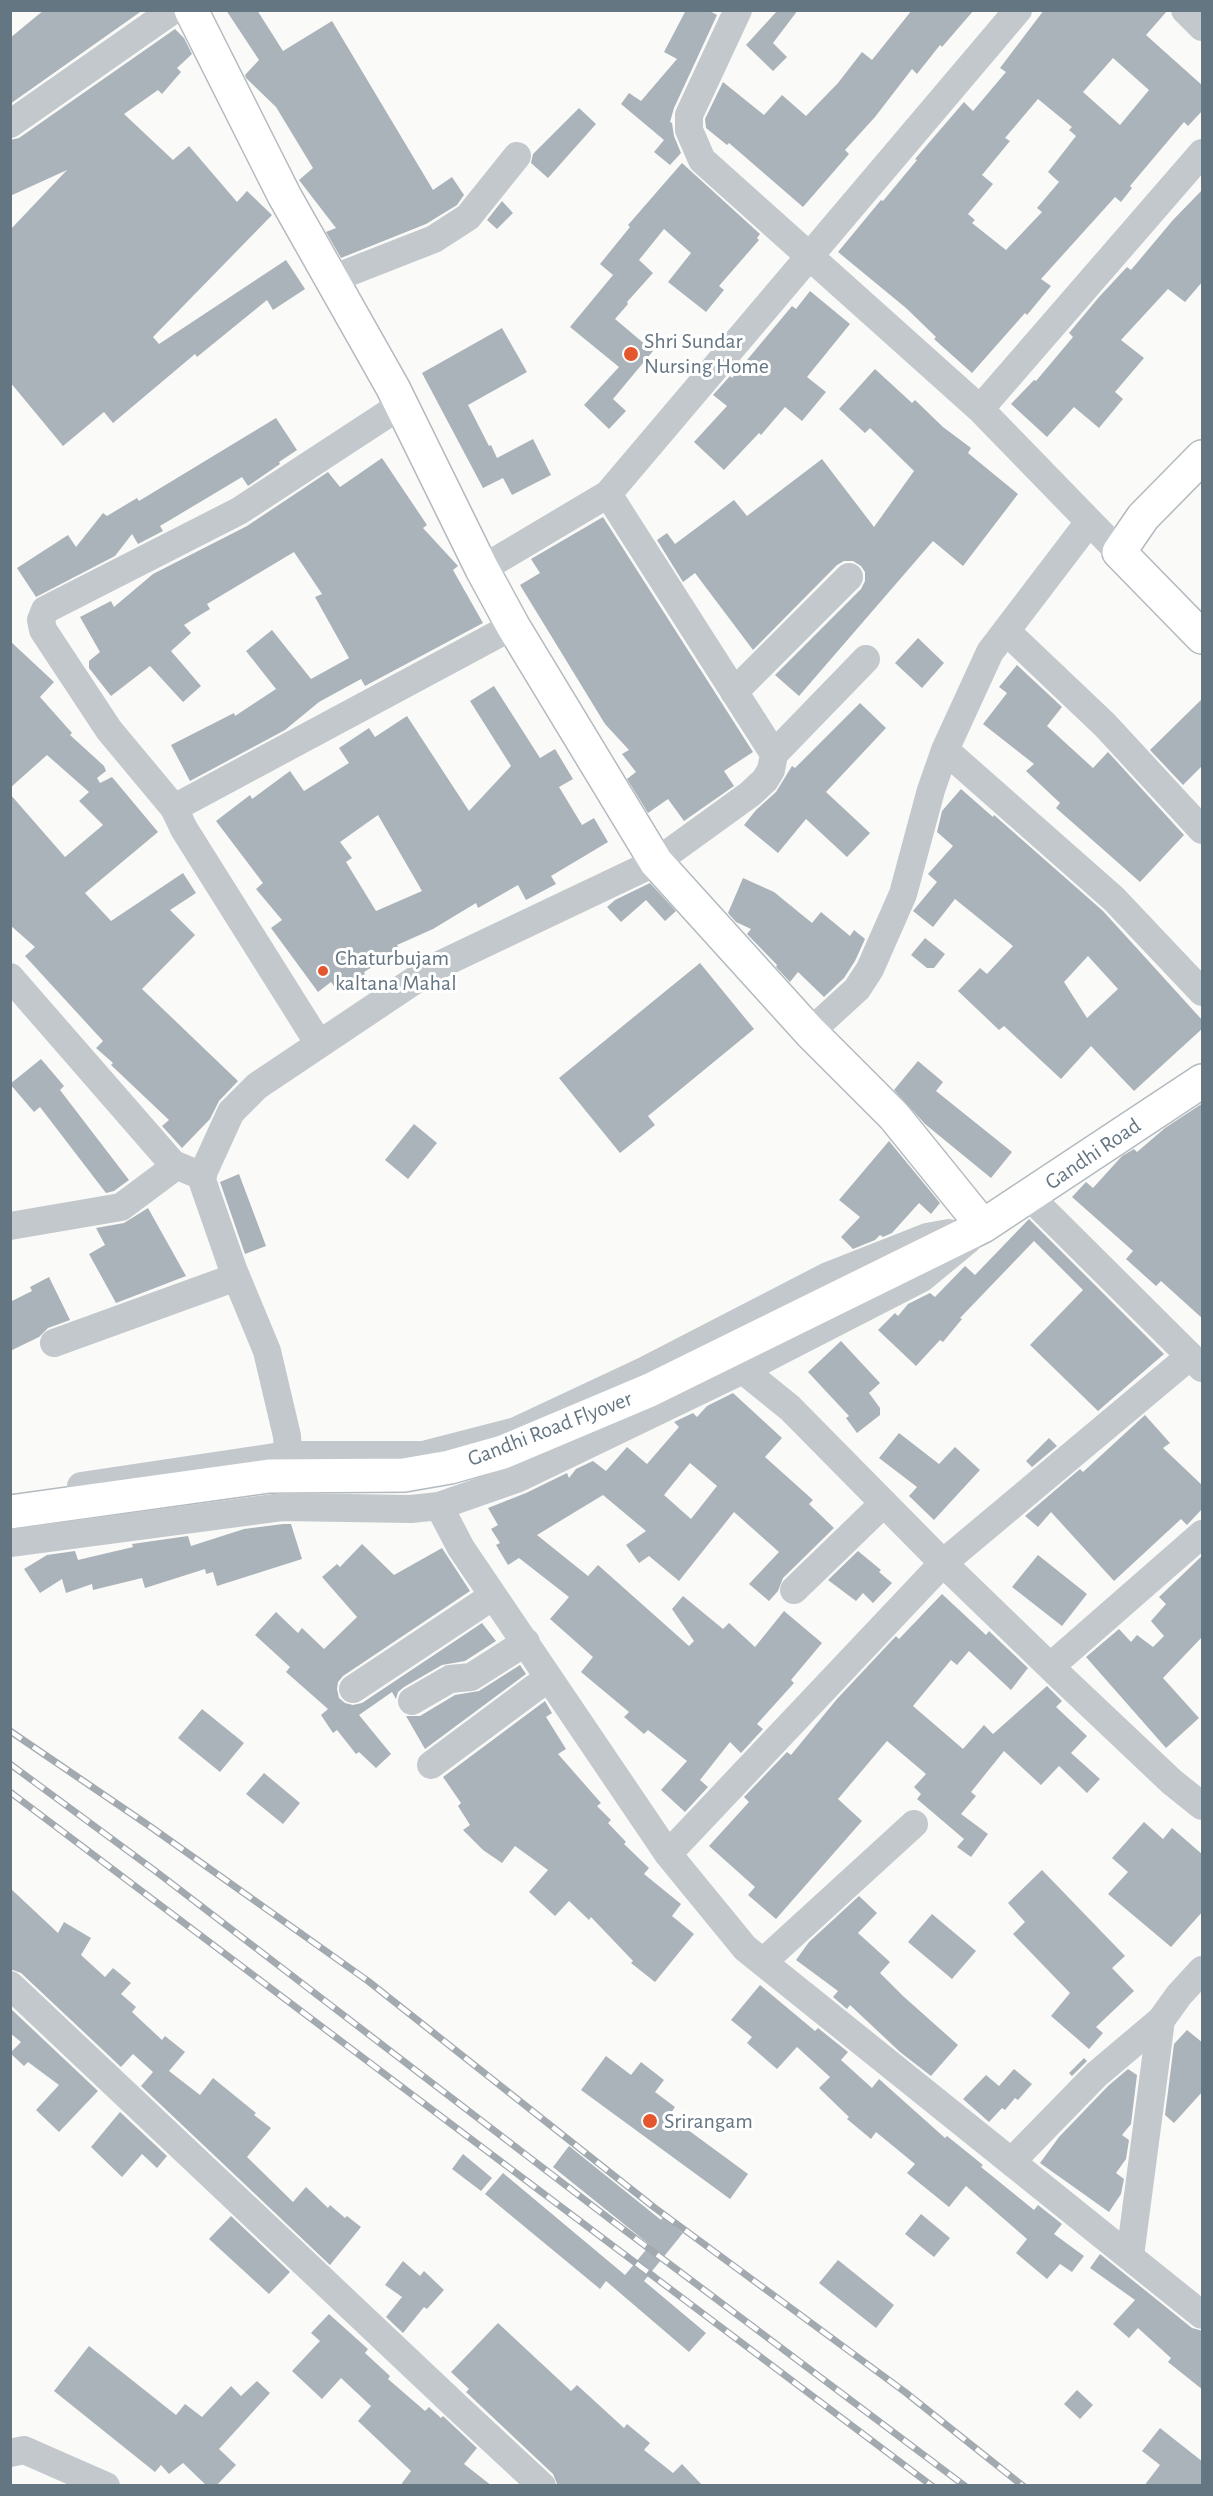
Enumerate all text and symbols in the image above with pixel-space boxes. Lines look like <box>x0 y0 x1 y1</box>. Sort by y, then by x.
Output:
place label: Shri Sundar Nursing Home <box>644 328 769 380</box>
marker: Shri Sundar Nursing Home <box>622 345 640 363</box>
place label: Chaturbujam kaltana Mahal <box>335 945 457 996</box>
marker: Chaturbujam kaltana Mahal <box>316 964 330 978</box>
street label: Gandhi Road <box>1040 1112 1146 1196</box>
street label: Gandhi Road Flyover <box>464 1385 636 1473</box>
place label: Srirangam <box>664 2108 753 2134</box>
marker: Srirangam <box>641 2112 659 2130</box>

